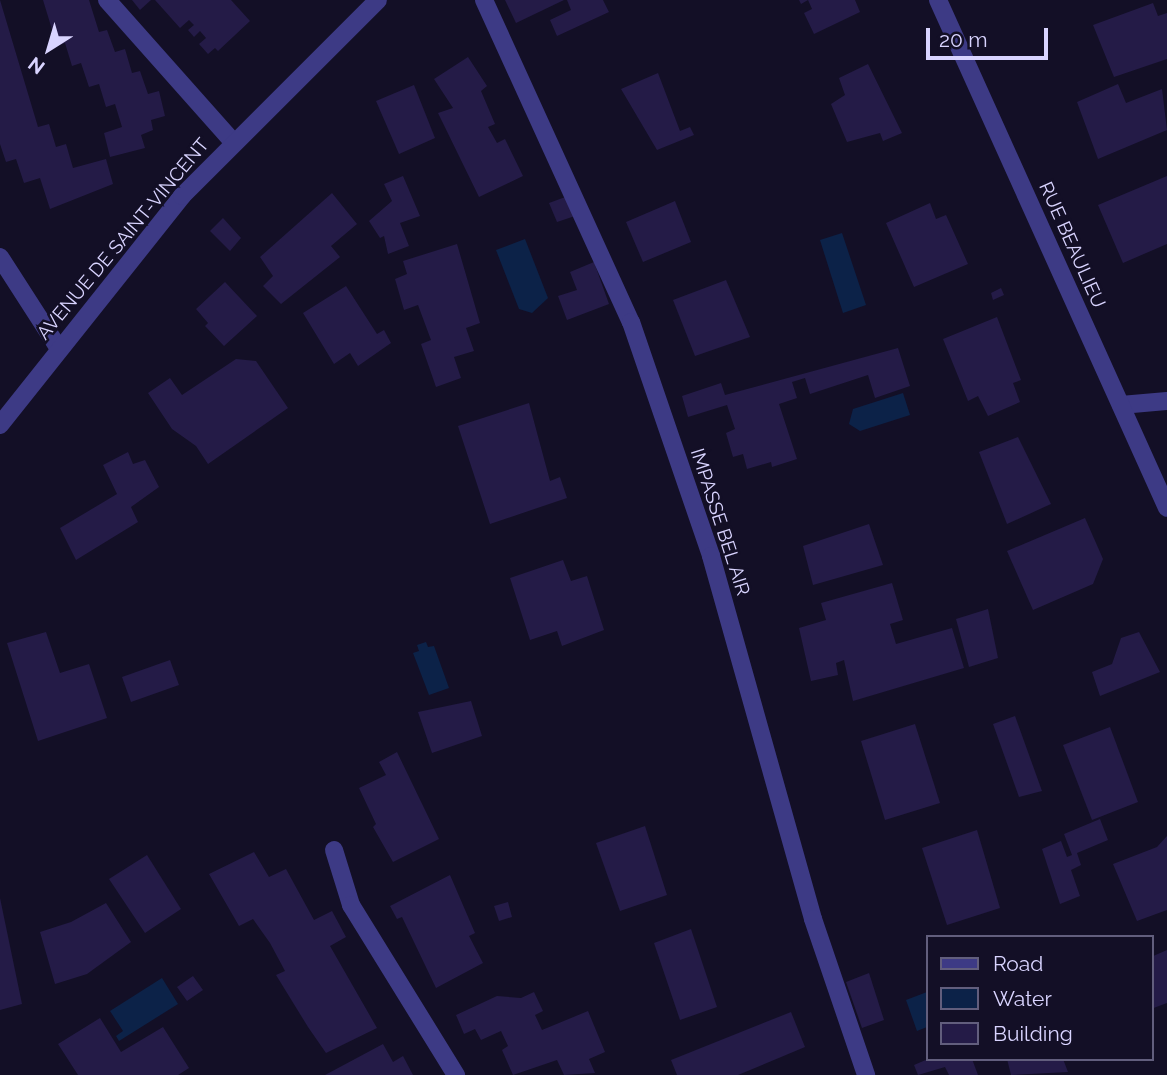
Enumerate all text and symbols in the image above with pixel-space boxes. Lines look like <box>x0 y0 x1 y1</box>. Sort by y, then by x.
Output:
north arrow <box>14 14 84 84</box>
scale bar <box>929 14 1052 58</box>
text: 20 m <box>939 27 987 52</box>
text: N <box>24 53 49 79</box>
street label: AVENUE DE SAINT-VINCENT <box>32 134 214 344</box>
street label: RUE BEAULIEU <box>1034 178 1110 312</box>
street label: IMPASSE BEL AIR <box>685 445 755 599</box>
legend <box>926 935 1153 1061</box>
text: Road <box>993 951 1043 976</box>
text: Water <box>993 986 1052 1011</box>
text: Building <box>993 1021 1073 1046</box>

